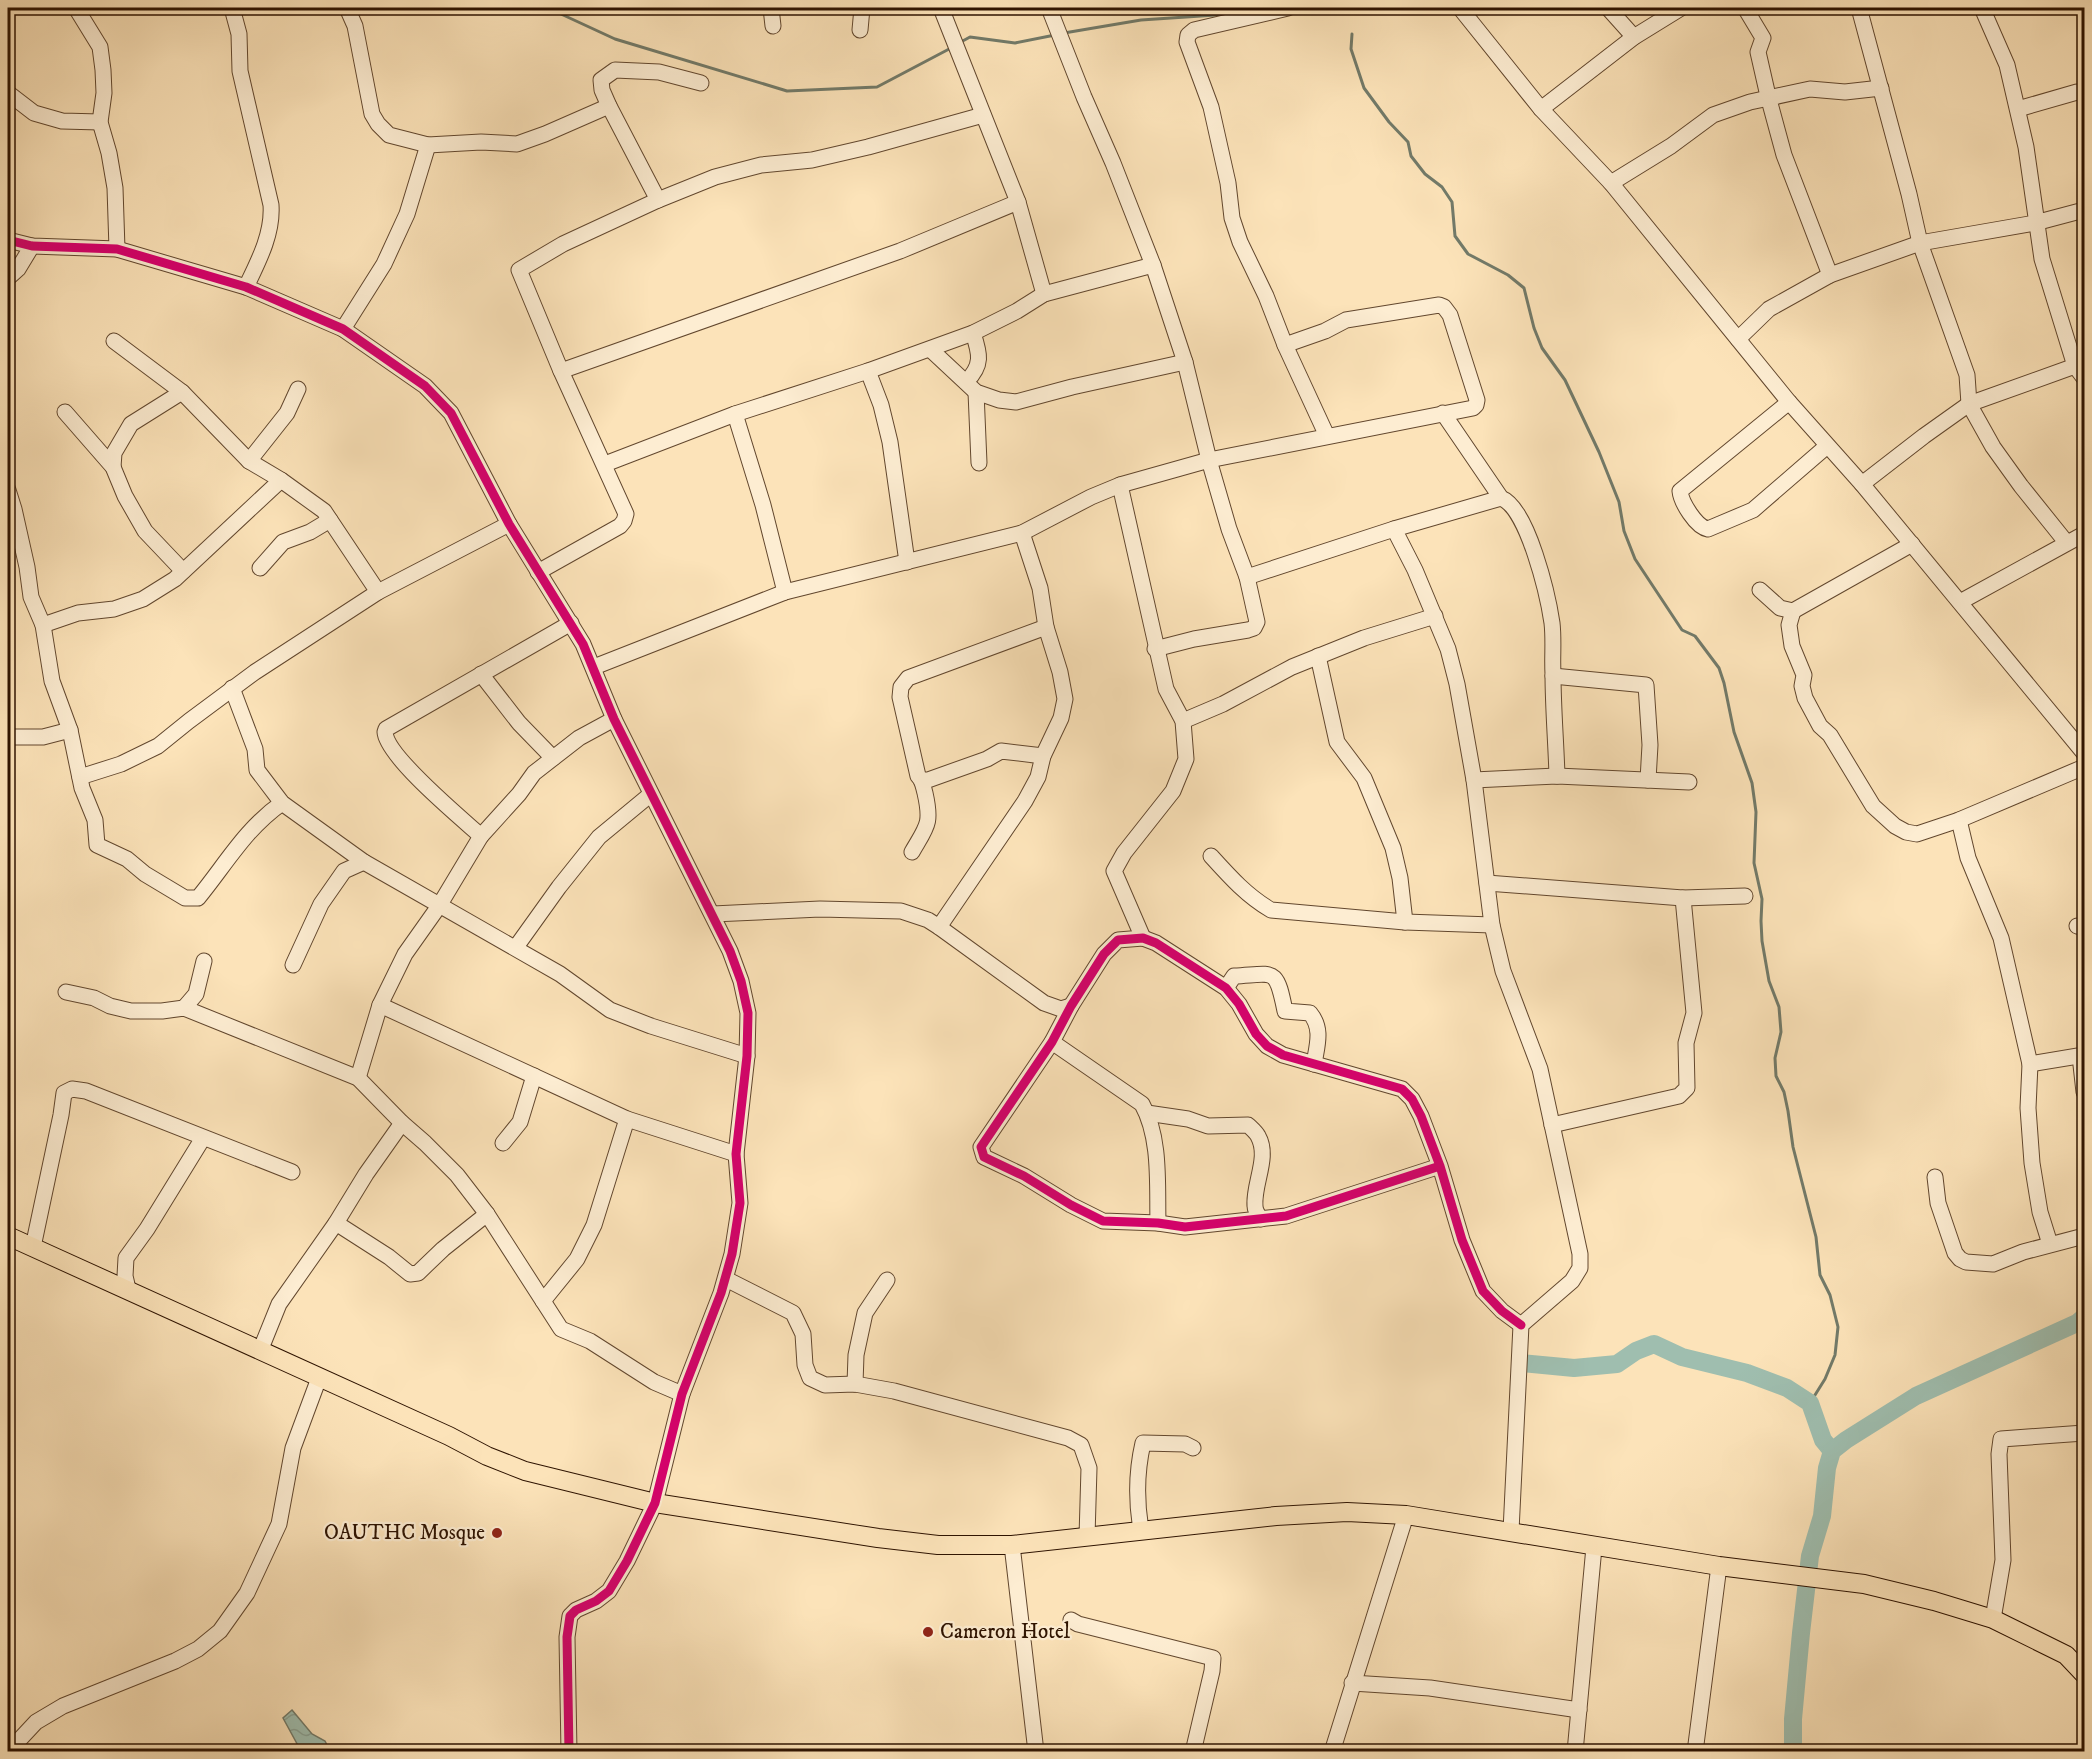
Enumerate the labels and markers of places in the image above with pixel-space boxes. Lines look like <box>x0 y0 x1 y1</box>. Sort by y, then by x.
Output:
place label: OAUTHC Mosque <box>324 1520 485 1546</box>
marker: OAUTHC Mosque <box>490 1526 504 1540</box>
place label: Cameron Hotel <box>940 1619 1071 1645</box>
marker: Cameron Hotel <box>921 1625 935 1639</box>

